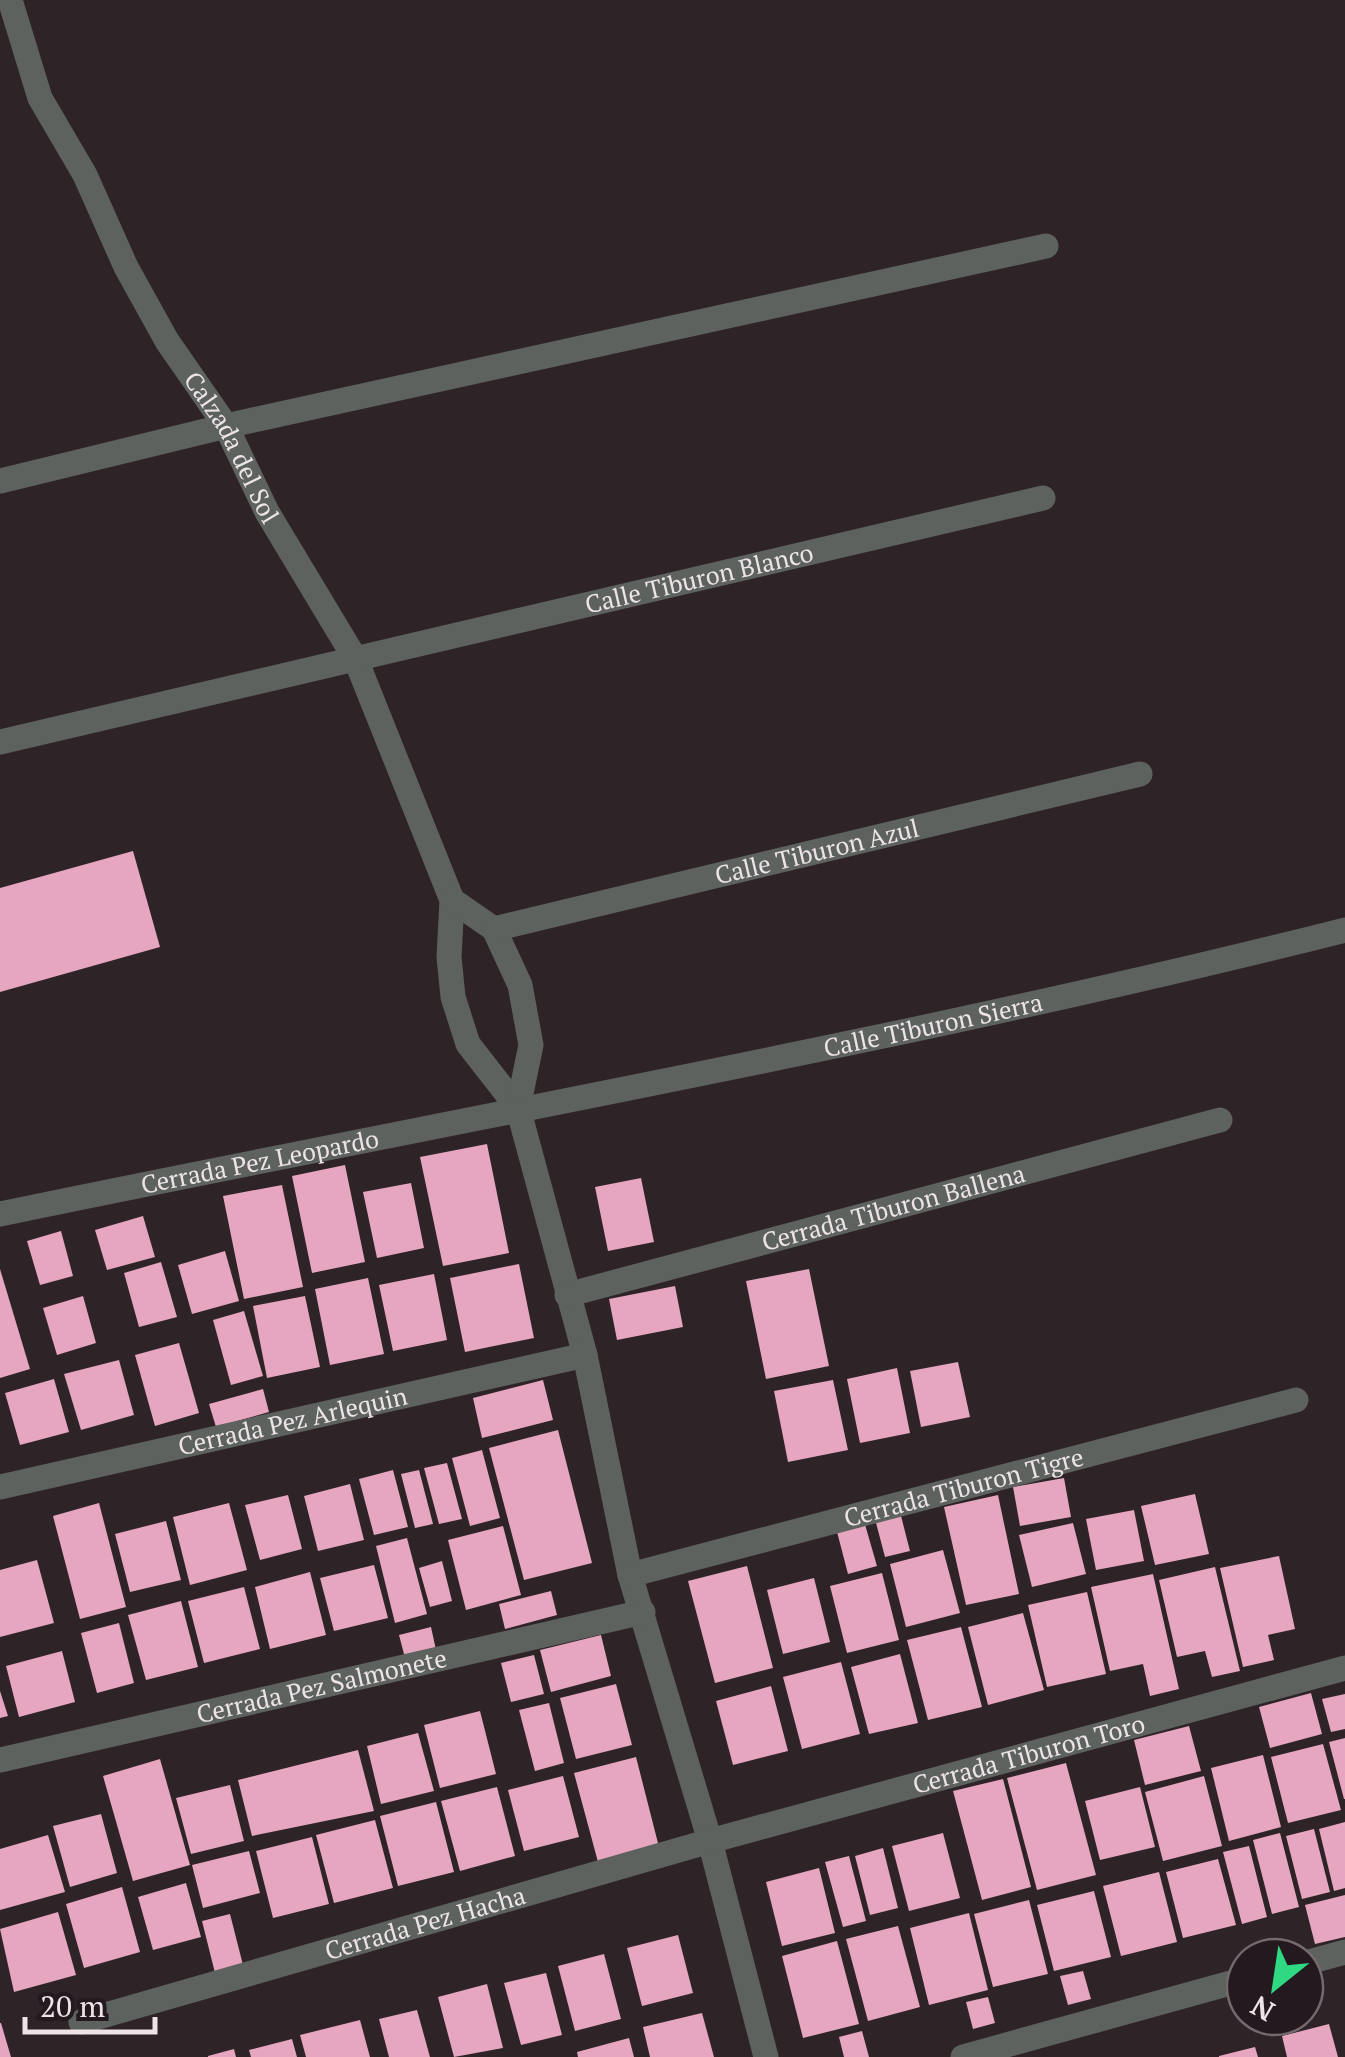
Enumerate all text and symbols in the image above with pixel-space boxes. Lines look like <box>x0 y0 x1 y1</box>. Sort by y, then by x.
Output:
street label: Calzada del Sol <box>177 365 287 529</box>
street label: Calle Tiburon Blanco <box>582 535 816 621</box>
street label: Calle Tiburon Azul <box>711 811 922 891</box>
street label: Calle Tiburon Sierra <box>820 985 1046 1064</box>
street label: Cerrada Pez Leopardo <box>138 1121 381 1201</box>
street label: Cerrada Tiburon Ballena <box>758 1156 1029 1258</box>
street label: Cerrada Pez Arlequin <box>175 1379 410 1462</box>
street label: Cerrada Tiburon Tigre <box>840 1440 1087 1534</box>
street label: Cerrada Pez Salmonete <box>193 1641 450 1730</box>
street label: Cerrada Tiburon Toro <box>909 1706 1148 1801</box>
street label: Cerrada Pez Hacha <box>321 1878 529 1967</box>
north arrow <box>1225 1937 1325 2037</box>
scale bar <box>25 1972 155 2034</box>
text: 20 m <box>40 1986 105 2026</box>
text: N <box>1244 1988 1281 2030</box>

